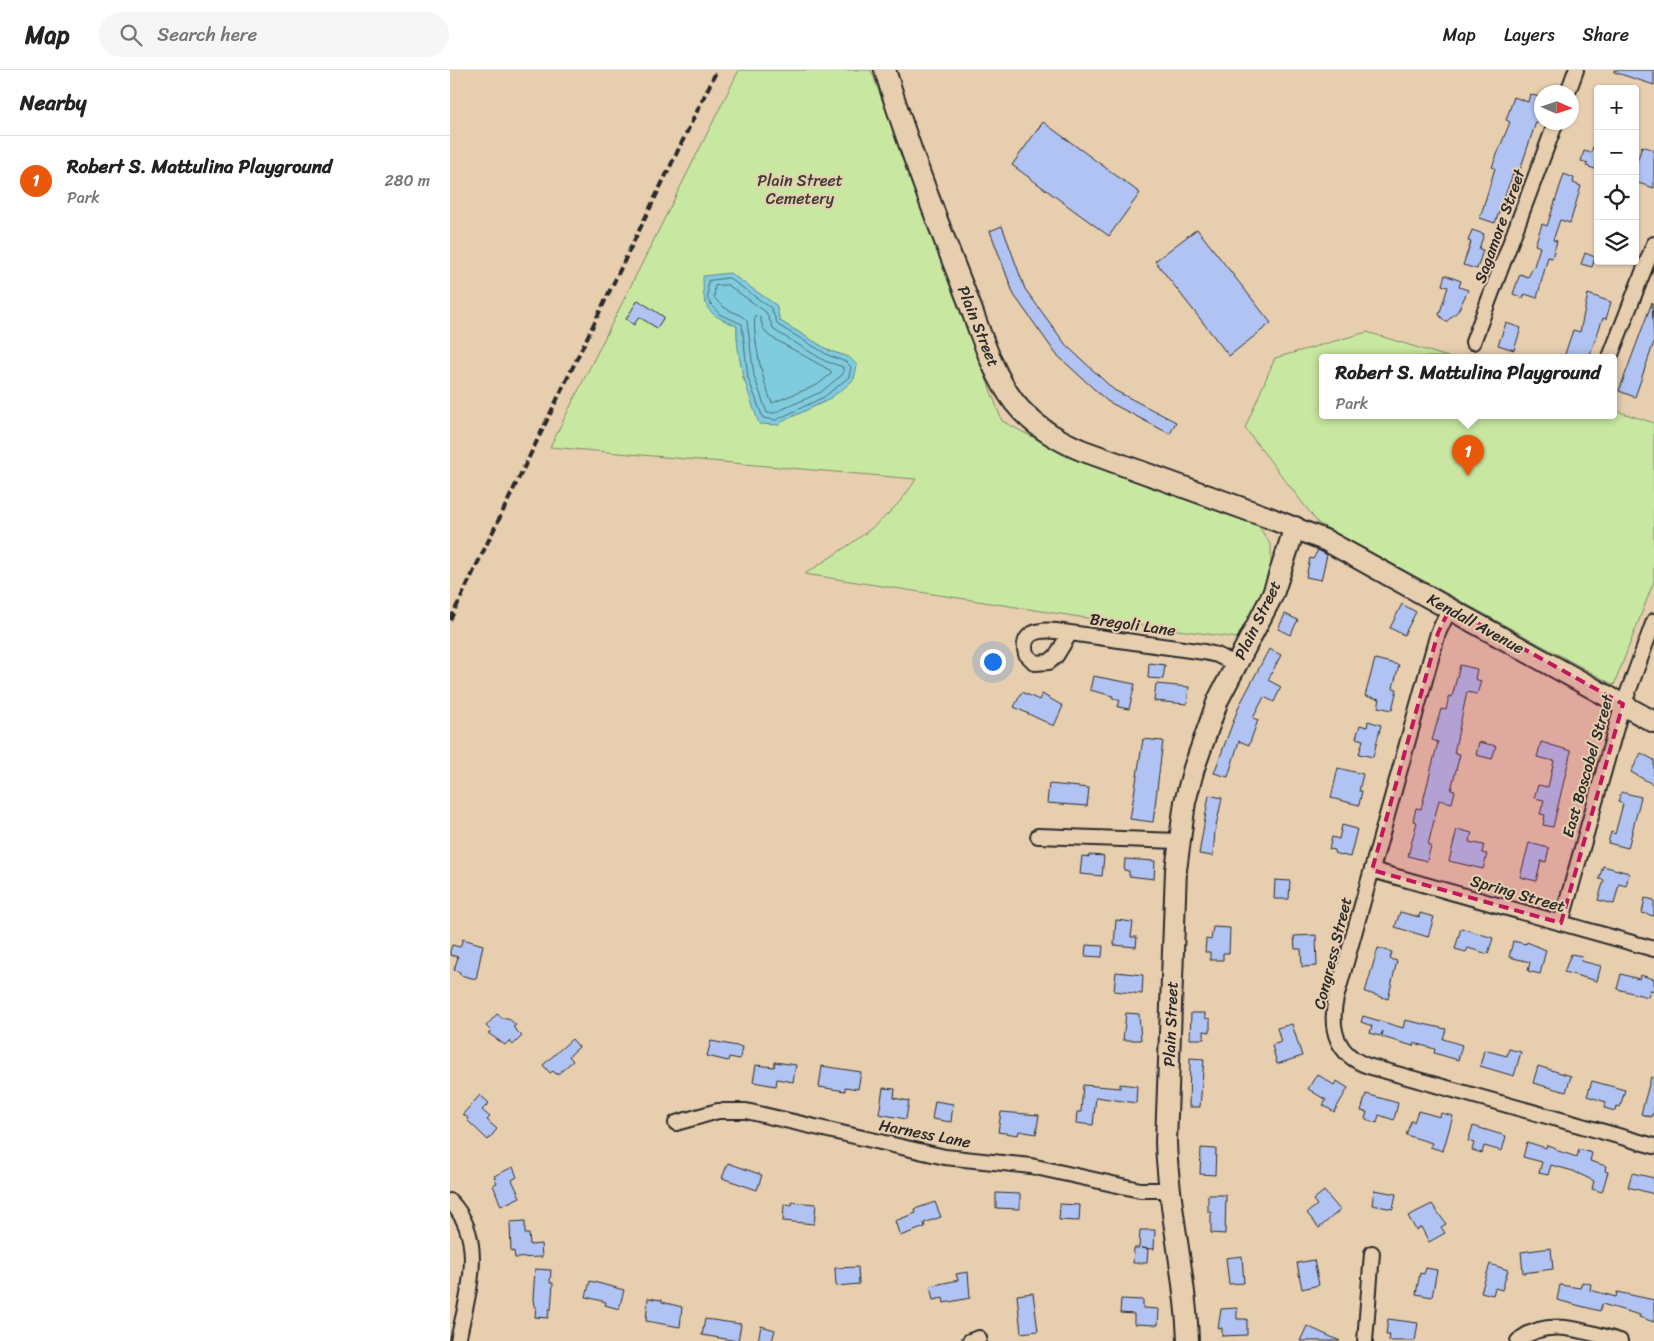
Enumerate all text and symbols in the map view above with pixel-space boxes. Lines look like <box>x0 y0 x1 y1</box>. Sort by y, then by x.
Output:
search box <box>99 12 449 57</box>
text: Map <box>25 14 69 56</box>
text: Search here <box>157 18 257 51</box>
text: Map <box>1443 19 1476 51</box>
text: Layers <box>1504 19 1555 51</box>
text: Share <box>1583 19 1629 51</box>
icon: search <box>117 21 145 49</box>
text: Nearby <box>20 84 86 122</box>
north arrow <box>1534 85 1579 130</box>
map controls <box>1594 85 1639 265</box>
button: + <box>1594 85 1639 130</box>
button: − <box>1594 130 1639 175</box>
text: Robert S. Mattulina Playground <box>67 150 332 183</box>
street label: Sagamore Street <box>1465 165 1534 287</box>
text: 1 <box>33 166 39 195</box>
text: 280 m <box>385 166 430 195</box>
park label: Plain Street Cemetery <box>757 166 843 213</box>
button: locate <box>1594 175 1639 220</box>
text: Park <box>67 183 100 212</box>
button: layers <box>1594 220 1639 265</box>
street label: Plain Street <box>949 281 1008 371</box>
popup <box>1319 354 1617 419</box>
text: Robert S. Mattulina Playground <box>1336 356 1601 389</box>
text: Park <box>1336 389 1368 418</box>
pin: 1 <box>1452 435 1484 476</box>
street label: Plain Street <box>1226 575 1289 665</box>
street label: Kendall Avenue <box>1422 585 1530 662</box>
street label: Bregoli Lane <box>1088 604 1178 645</box>
your location <box>980 649 1006 675</box>
street label: East Boscobel Street <box>1553 691 1622 841</box>
street label: Spring Street <box>1467 866 1569 921</box>
street label: Congress Street <box>1305 894 1360 1012</box>
street label: Plain Street <box>1155 981 1186 1067</box>
street label: Harness Lane <box>876 1110 973 1157</box>

